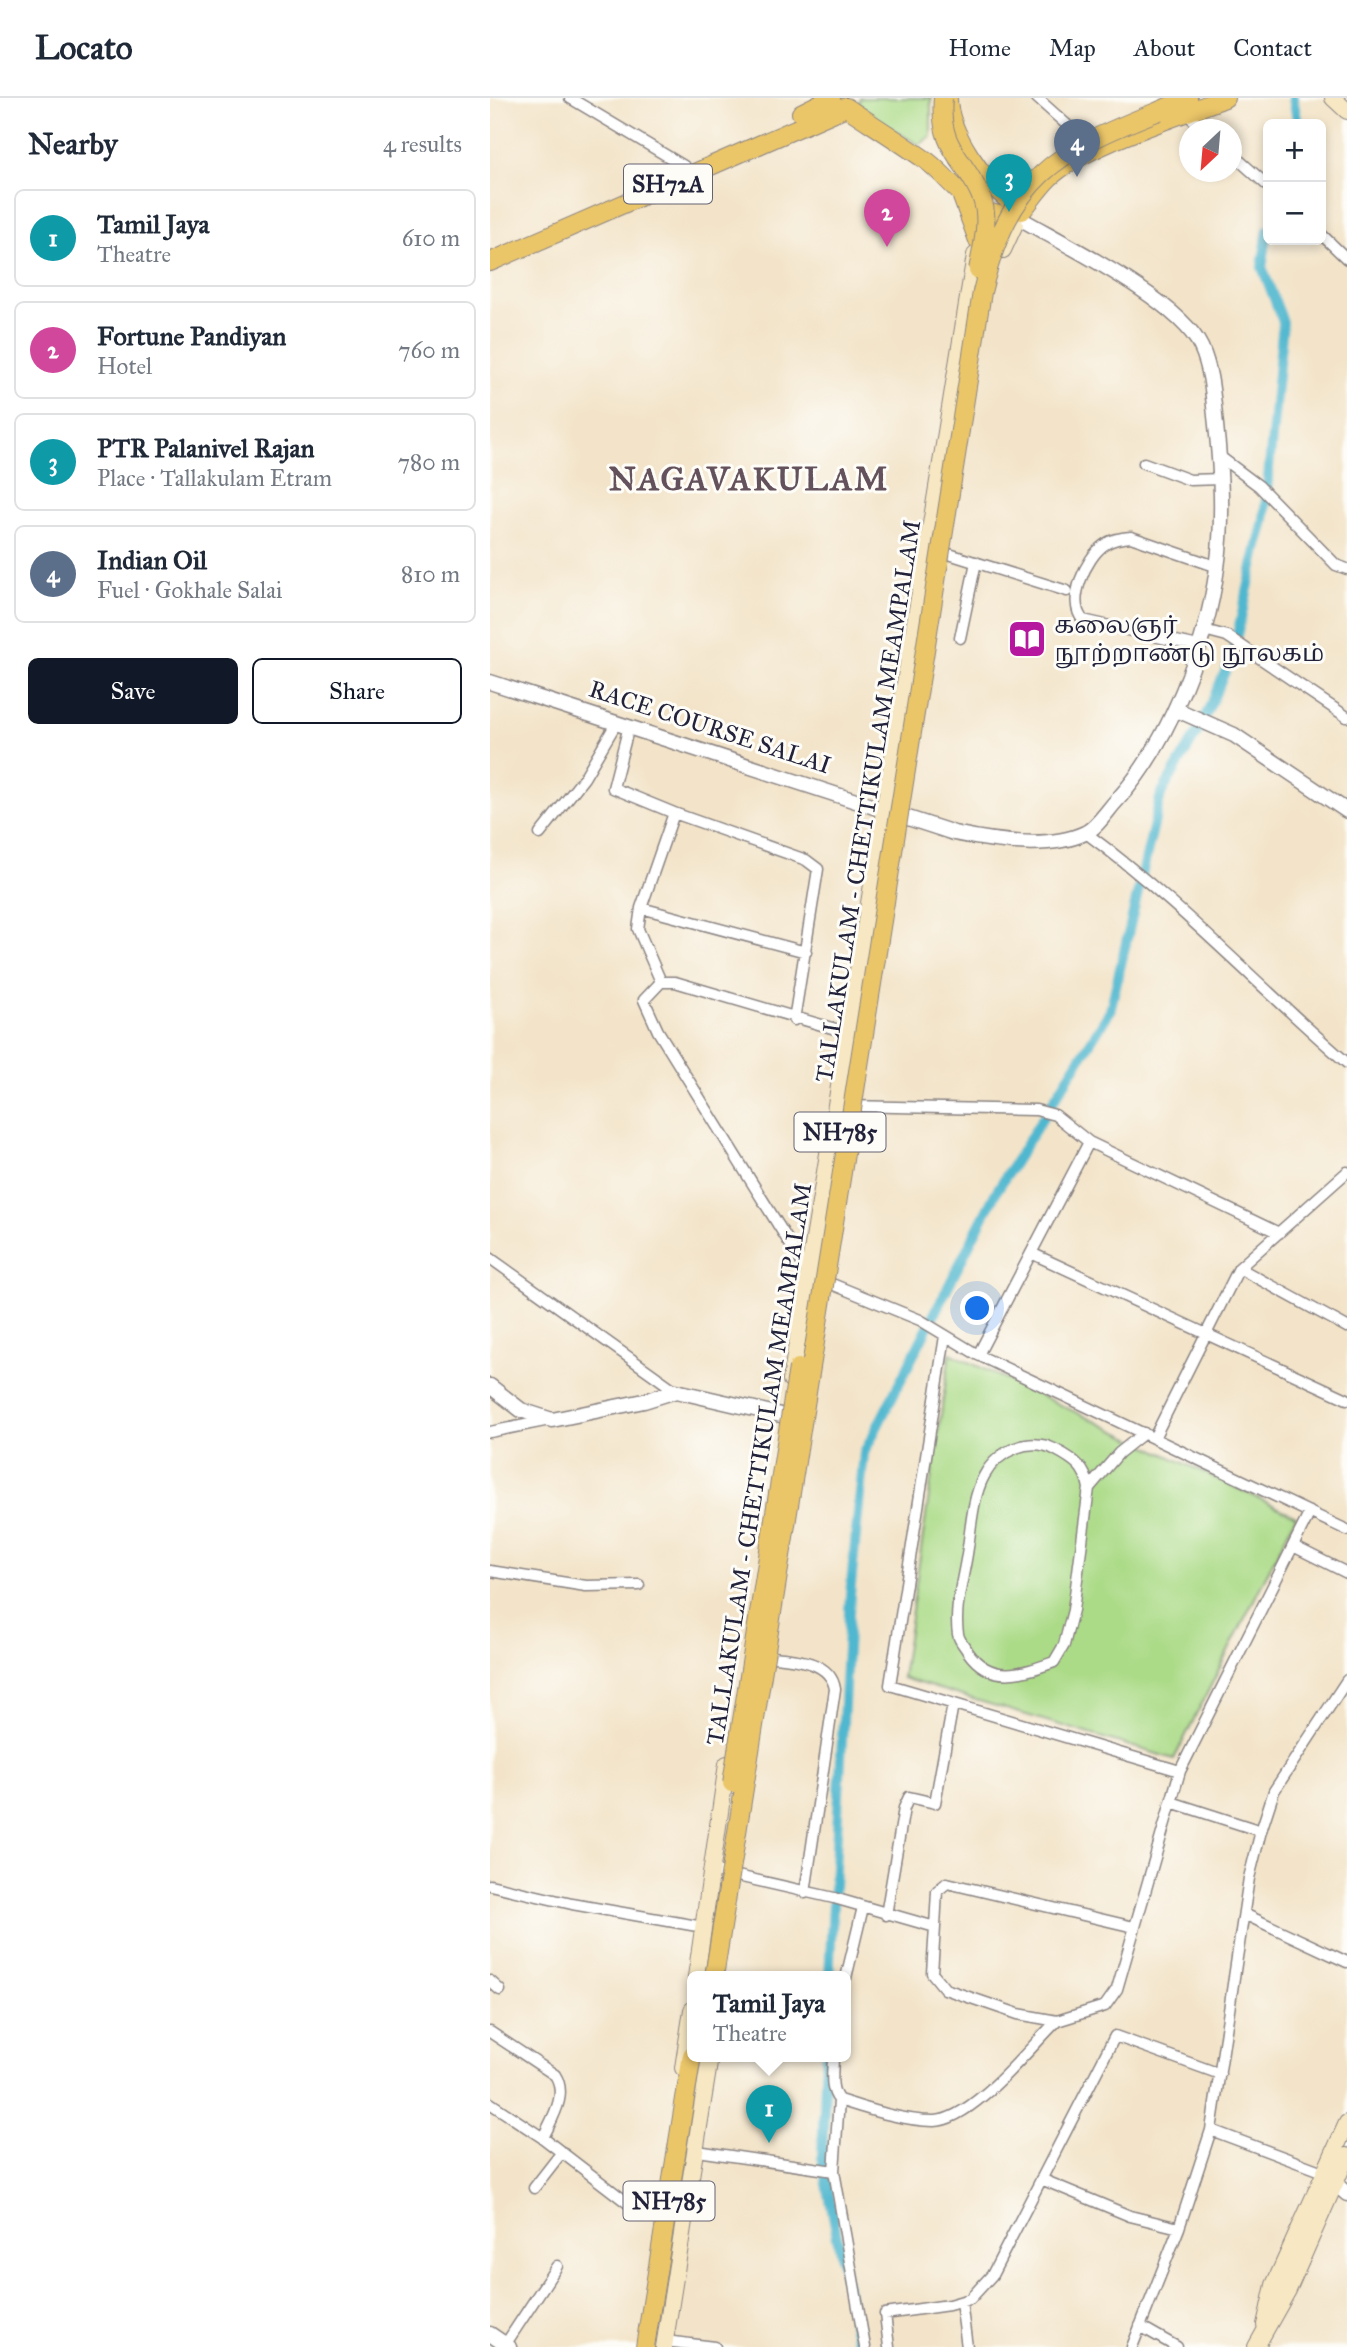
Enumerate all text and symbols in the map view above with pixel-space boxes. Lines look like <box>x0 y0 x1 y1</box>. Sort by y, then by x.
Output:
text: Locato <box>35 28 133 68</box>
text: Home <box>948 33 1011 63</box>
text: Map <box>1049 33 1096 63</box>
text: About <box>1134 33 1195 63</box>
text: Contact <box>1233 33 1312 63</box>
pin: 4 <box>1054 119 1100 177</box>
north arrow <box>1179 119 1242 182</box>
map controls <box>1263 119 1326 245</box>
button: + <box>1263 119 1326 182</box>
text: Nearby <box>28 126 118 162</box>
text: 4 results <box>383 130 462 158</box>
pin: 3 <box>986 154 1032 212</box>
road number: SH72A <box>624 164 712 204</box>
button: − <box>1263 182 1326 245</box>
pin: 2 <box>864 189 910 247</box>
text: Tamil Jaya <box>97 208 209 240</box>
text: 1 <box>48 224 58 252</box>
text: 610 m <box>402 224 460 252</box>
text: Theatre <box>97 240 171 268</box>
text: Fortune Pandiyan <box>97 320 286 352</box>
text: 2 <box>47 336 59 364</box>
text: 760 m <box>398 336 460 364</box>
text: Hotel <box>97 352 152 380</box>
text: PTR Palanivel Rajan <box>97 432 315 464</box>
text: 3 <box>48 448 58 476</box>
text: 780 m <box>398 448 460 476</box>
district label: NAGAVAKULAM <box>609 460 889 499</box>
text: Place · Tallakulam Etram <box>97 464 332 492</box>
street label: TALLAKULAM - CHETTIKULAM MEAMPALAM <box>809 518 927 1084</box>
text: Indian Oil <box>97 544 207 576</box>
text: 4 <box>47 560 59 588</box>
text: 810 m <box>401 560 460 588</box>
text: Fuel · Gokhale Salai <box>97 576 282 604</box>
place label: கலைஞர் நூற்றாண்டு நூலகம் <box>1054 610 1324 669</box>
library icon: கலைஞர் நூற்றாண்டு நூலகம் <box>1006 618 1048 660</box>
button: Save <box>28 658 238 724</box>
button: Share <box>252 658 462 724</box>
street label: RACE COURSE SALAI <box>585 674 835 780</box>
road number: NH785 <box>794 1113 886 1152</box>
street label: TALLAKULAM - CHETTIKULAM MEAMPALAM <box>700 1181 818 1747</box>
your location <box>960 1291 994 1325</box>
popup <box>687 1971 851 2062</box>
text: Tamil Jaya <box>713 1987 825 2019</box>
text: Theatre <box>713 2019 787 2047</box>
pin: 1 <box>746 2085 792 2143</box>
road number: NH785 <box>624 2182 714 2220</box>

